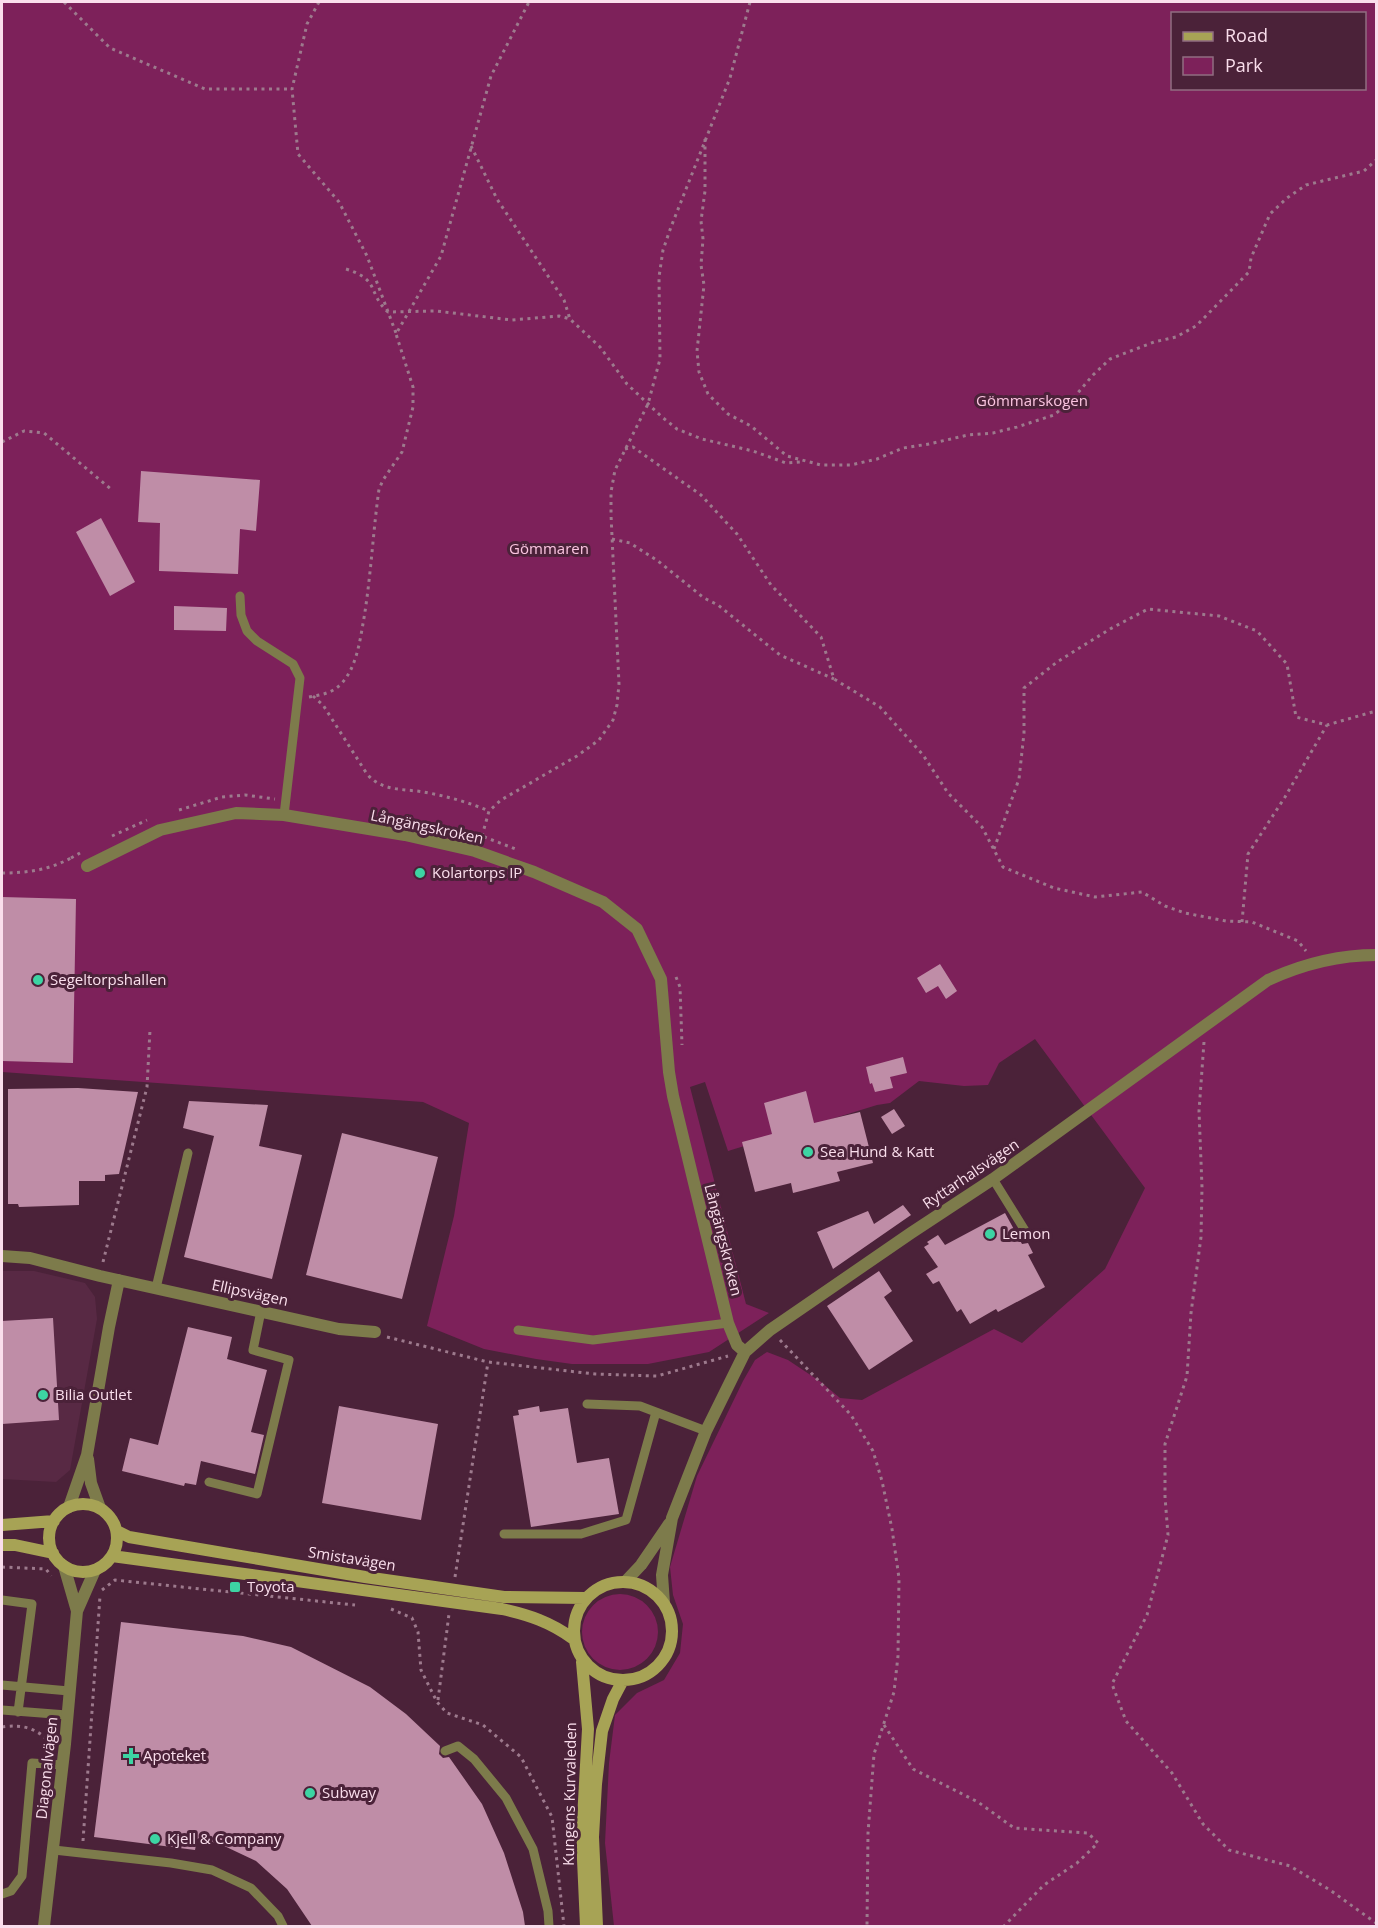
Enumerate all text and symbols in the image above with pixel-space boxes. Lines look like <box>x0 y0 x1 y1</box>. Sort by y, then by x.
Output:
legend <box>1171 12 1366 90</box>
text: Road <box>1225 23 1268 47</box>
text: Park <box>1225 53 1263 77</box>
park label: Gömmarskogen <box>976 390 1088 410</box>
park label: Gömmaren <box>509 538 589 558</box>
street label: Långängskroken <box>369 804 485 848</box>
place label: Kolartorps IP <box>432 862 522 882</box>
marker: Kolartorps IP <box>413 866 427 880</box>
place label: Segeltorpshallen <box>50 969 167 989</box>
marker: Segeltorpshallen <box>31 973 45 987</box>
street label: Ryttarhalsvägen <box>918 1134 1022 1213</box>
place label: Sea Hund & Katt <box>820 1141 934 1161</box>
marker: Sea Hund & Katt <box>801 1145 815 1159</box>
street label: Långängskroken <box>700 1182 748 1298</box>
place label: Lemon <box>1002 1223 1050 1243</box>
marker: Lemon <box>983 1227 997 1241</box>
street label: Ellipsvägen <box>210 1274 290 1310</box>
place label: Bilia Outlet <box>55 1384 132 1404</box>
marker: Bilia Outlet <box>36 1388 50 1402</box>
street label: Smistavägen <box>307 1541 397 1575</box>
place label: Toyota <box>247 1576 295 1596</box>
marker: Toyota <box>228 1580 242 1594</box>
street label: Diagonalvägen <box>31 1716 61 1820</box>
street label: Kungens Kurvaleden <box>558 1722 580 1866</box>
place label: Apoteket <box>143 1745 206 1765</box>
marker: Apoteket <box>124 1749 138 1763</box>
place label: Subway <box>322 1782 377 1802</box>
marker: Subway <box>303 1786 317 1800</box>
place label: Kjell & Company <box>167 1828 282 1848</box>
marker: Kjell & Company <box>148 1832 162 1846</box>

